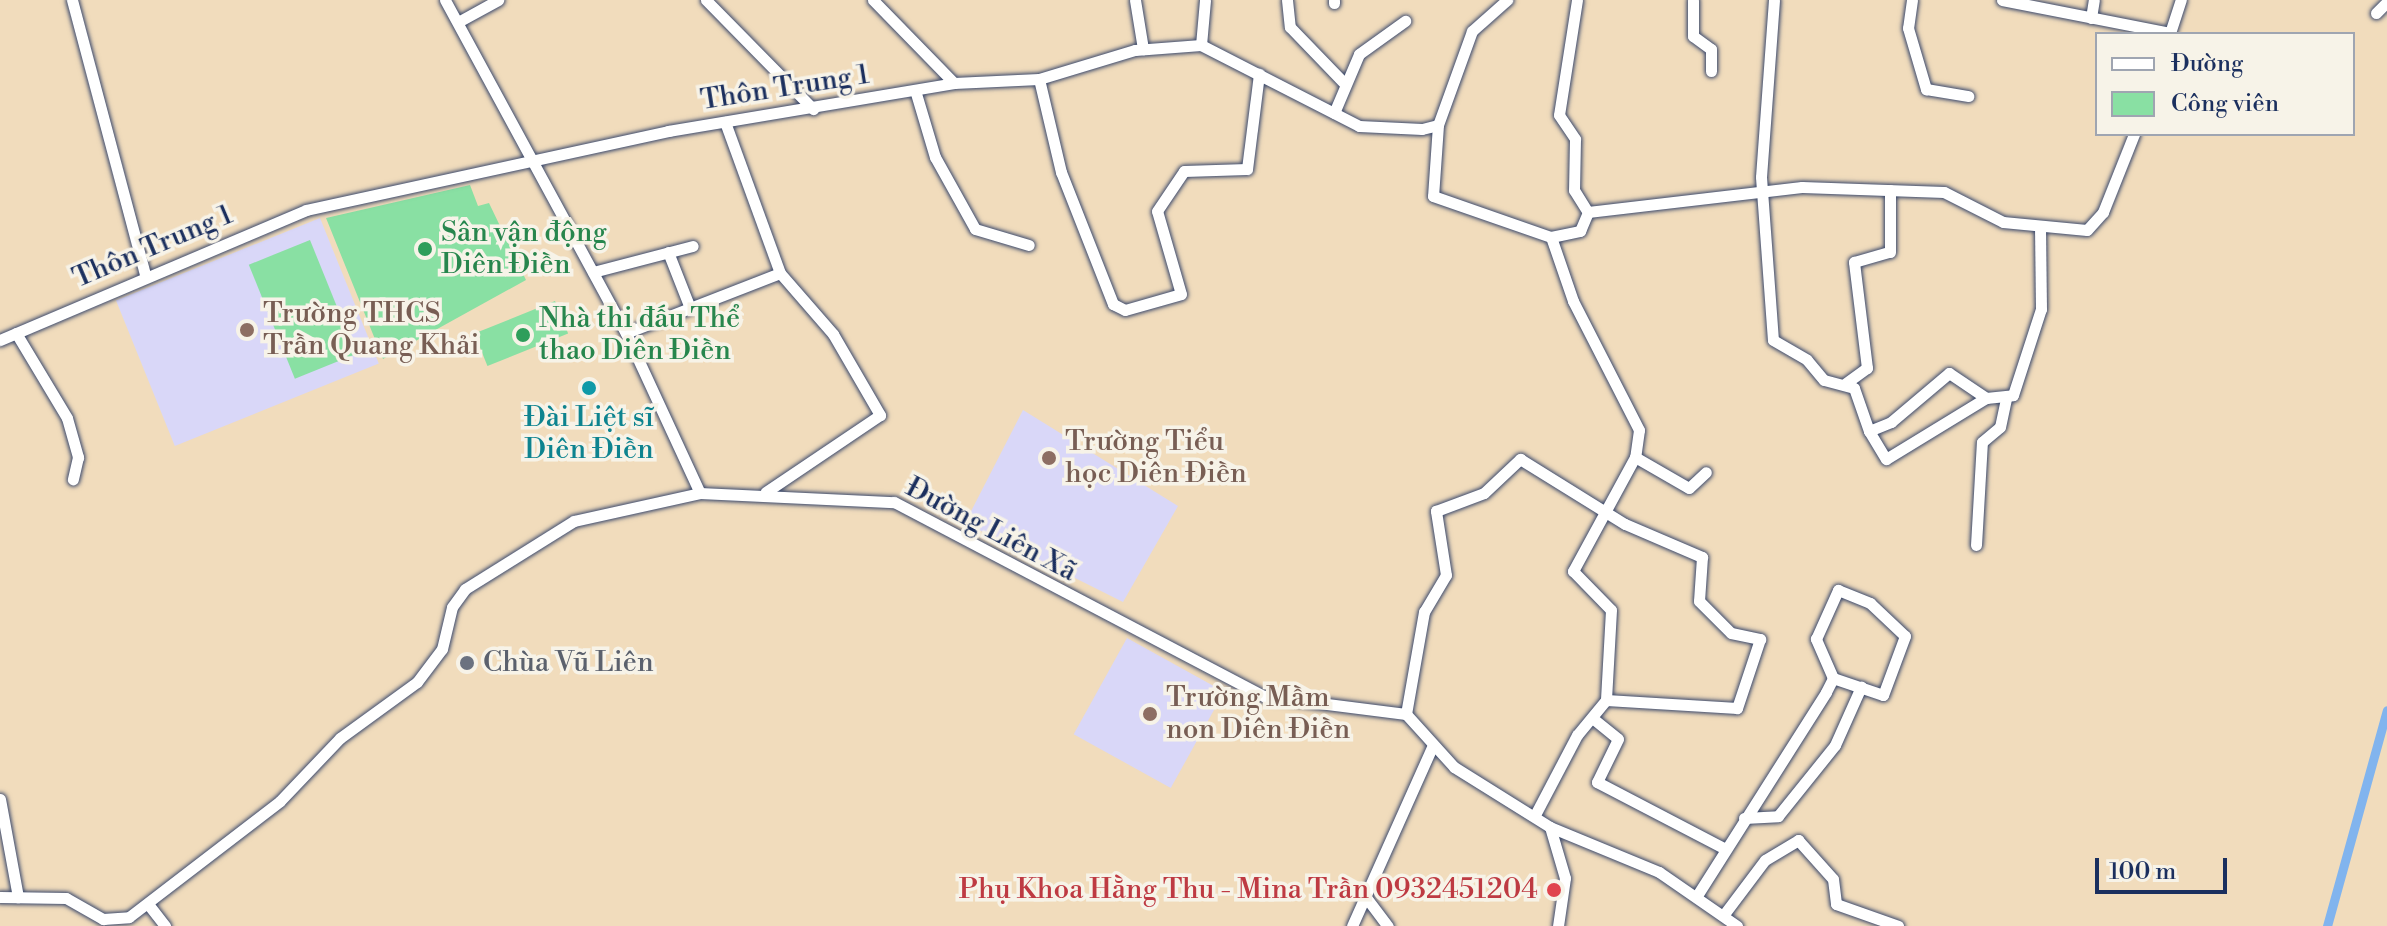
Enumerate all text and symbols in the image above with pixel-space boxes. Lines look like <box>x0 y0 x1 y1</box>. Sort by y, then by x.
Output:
legend <box>2095 32 2355 136</box>
text: Đường <box>2171 49 2244 79</box>
street label: Thôn Trung 1 <box>698 58 872 118</box>
text: Công viên <box>2171 89 2279 119</box>
street label: Thôn Trung 1 <box>68 198 238 296</box>
place label: Sân vận động Diên Điền <box>441 216 607 282</box>
marker: Sân vận động Diên Điền <box>416 240 434 258</box>
place label: Trường THCS Trần Quang Khải <box>263 297 480 363</box>
place label: Nhà thi đấu Thể thao Diên Điền <box>539 302 740 368</box>
marker: Trường THCS Trần Quang Khải <box>238 321 256 339</box>
marker: Nhà thi đấu Thể thao Diên Điền <box>514 326 532 344</box>
marker: Đài Liệt sĩ Diên Điền <box>580 379 598 397</box>
place label: Đài Liệt sĩ Diên Điền <box>524 401 654 467</box>
place label: Trường Tiểu học Diên Điền <box>1065 425 1247 491</box>
marker: Trường Tiểu học Diên Điền <box>1040 449 1058 467</box>
street label: Đường Liên Xã <box>900 471 1082 589</box>
place label: Chùa Vũ Liên <box>483 646 654 680</box>
marker: Chùa Vũ Liên <box>458 654 476 672</box>
place label: Trường Mầm non Diên Điền <box>1166 681 1350 747</box>
marker: Trường Mầm non Diên Điền <box>1141 705 1159 723</box>
scale bar <box>2099 842 2231 892</box>
text: 100 m <box>2109 857 2176 887</box>
place label: Phụ Khoa Hằng Thu - Mina Trần 0932451204 <box>959 873 1538 907</box>
marker: Phụ Khoa Hằng Thu - Mina Trần 0932451204 <box>1545 881 1563 899</box>

